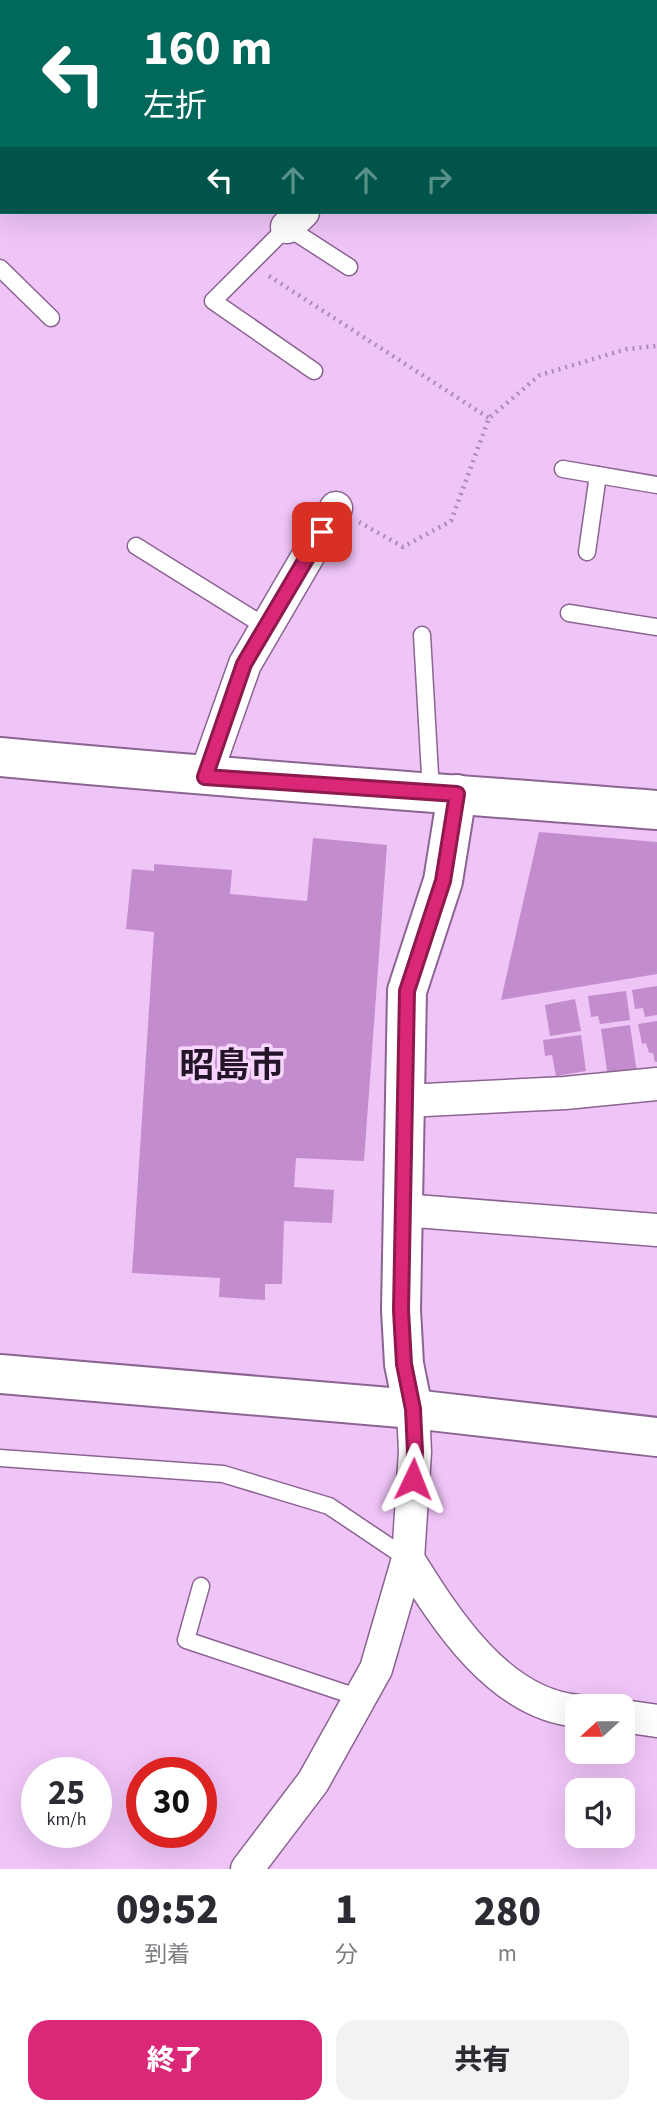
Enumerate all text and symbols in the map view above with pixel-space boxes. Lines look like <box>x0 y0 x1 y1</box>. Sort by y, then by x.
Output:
text: 160 m <box>143 14 272 84</box>
icon: left <box>28 28 119 119</box>
text: 左折 <box>143 83 207 129</box>
icon: left <box>201 161 239 199</box>
icon: ahead <box>274 161 312 199</box>
icon: ahead <box>347 161 385 199</box>
icon: right <box>420 161 458 199</box>
pin <box>292 502 352 562</box>
icon: arrive <box>303 513 341 551</box>
district label: 昭島市 <box>179 1041 285 1091</box>
position arrow <box>376 1442 450 1516</box>
north arrow <box>565 1694 635 1764</box>
map controls <box>565 1694 635 1848</box>
speed limit sign: 30 <box>126 1757 217 1848</box>
text: 25 <box>48 1768 85 1818</box>
button: sound <box>565 1778 635 1848</box>
text: km/h <box>47 1807 86 1832</box>
text: 09:52 <box>116 1880 219 1940</box>
text: 1 <box>335 1880 357 1940</box>
text: 280 <box>474 1882 541 1942</box>
text: m <box>498 1937 517 1970</box>
text: 到着 <box>144 1938 190 1971</box>
text: 分 <box>335 1938 358 1971</box>
button: 終了 <box>28 2020 322 2100</box>
button: 共有 <box>336 2020 629 2100</box>

